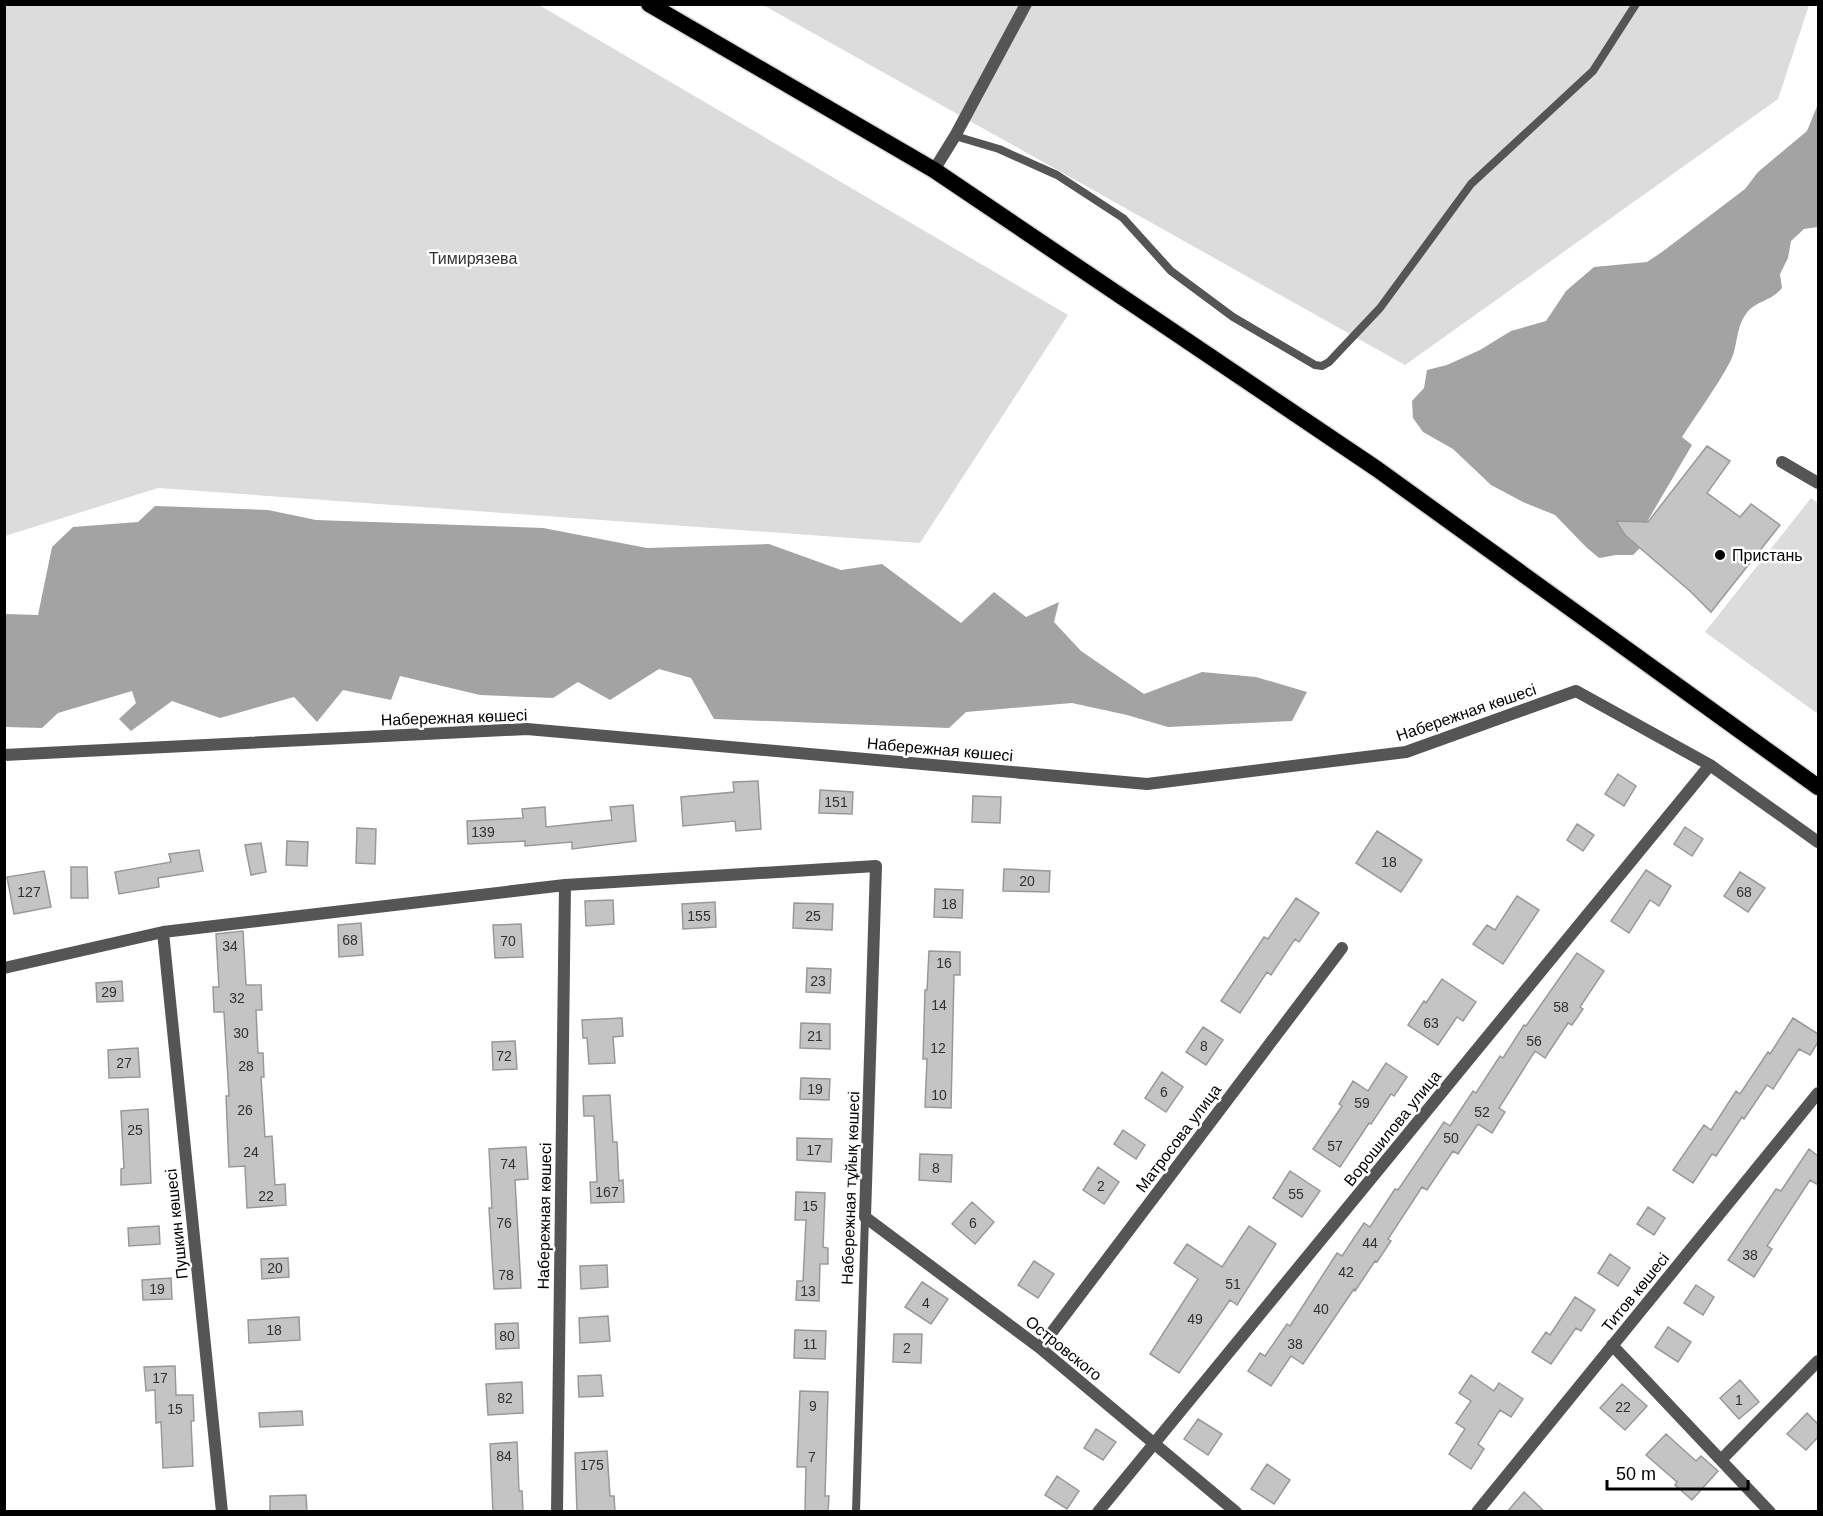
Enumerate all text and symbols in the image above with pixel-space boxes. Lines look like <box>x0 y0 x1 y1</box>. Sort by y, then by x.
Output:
park label: Тимирязева <box>429 250 517 267</box>
place label: Пристань <box>1732 547 1803 564</box>
marker: Пристань <box>1713 548 1727 562</box>
street label: Набережная көшесі <box>1394 681 1538 744</box>
street label: Набережная көшесі <box>380 706 528 729</box>
street label: Набережная көшесі <box>866 735 1014 764</box>
house number: 151 <box>824 794 848 810</box>
house number: 139 <box>471 824 495 840</box>
house number: 18 <box>1381 854 1397 870</box>
house number: 20 <box>1019 873 1035 889</box>
house number: 127 <box>17 884 41 900</box>
house number: 68 <box>1736 884 1752 900</box>
house number: 18 <box>941 896 957 912</box>
house number: 155 <box>687 908 711 924</box>
house number: 25 <box>805 908 821 924</box>
house number: 68 <box>342 932 358 948</box>
house number: 70 <box>500 933 516 949</box>
house number: 34 <box>222 938 238 954</box>
house number: 16 <box>936 955 952 971</box>
house number: 23 <box>810 973 826 989</box>
house number: 29 <box>101 984 117 1000</box>
house number: 32 <box>229 990 245 1006</box>
house number: 14 <box>931 997 947 1013</box>
house number: 58 <box>1553 999 1569 1015</box>
house number: 63 <box>1423 1015 1439 1031</box>
house number: 30 <box>233 1025 249 1041</box>
house number: 21 <box>807 1028 823 1044</box>
house number: 56 <box>1526 1033 1542 1049</box>
house number: 8 <box>1200 1038 1208 1054</box>
house number: 12 <box>930 1040 946 1056</box>
house number: 72 <box>496 1048 512 1064</box>
house number: 27 <box>116 1055 132 1071</box>
house number: 28 <box>238 1058 254 1074</box>
street label: Ворошилова улица <box>1341 1067 1444 1189</box>
house number: 19 <box>807 1081 823 1097</box>
street label: Матросова улица <box>1133 1081 1224 1195</box>
house number: 6 <box>1160 1084 1168 1100</box>
house number: 10 <box>931 1087 947 1103</box>
street label: Набережная тұйық көшесі <box>839 1091 862 1285</box>
house number: 59 <box>1354 1095 1370 1111</box>
house number: 26 <box>237 1102 253 1118</box>
house number: 52 <box>1474 1104 1490 1120</box>
house number: 25 <box>127 1122 143 1138</box>
house number: 50 <box>1443 1130 1459 1146</box>
house number: 57 <box>1327 1138 1343 1154</box>
house number: 17 <box>806 1142 822 1158</box>
street label: Набережная көшесі <box>535 1143 554 1289</box>
house number: 24 <box>243 1144 259 1160</box>
house number: 74 <box>500 1156 516 1172</box>
house number: 8 <box>932 1160 940 1176</box>
street label: Пушкин көшесі <box>162 1168 191 1280</box>
house number: 2 <box>1097 1178 1105 1194</box>
house number: 167 <box>595 1184 619 1200</box>
house number: 55 <box>1288 1186 1304 1202</box>
house number: 22 <box>258 1188 274 1204</box>
house number: 15 <box>802 1198 818 1214</box>
house number: 76 <box>496 1215 512 1231</box>
house number: 6 <box>969 1215 977 1231</box>
house number: 44 <box>1362 1235 1378 1251</box>
house number: 38 <box>1742 1247 1758 1263</box>
street label: Титов көшесі <box>1599 1250 1672 1335</box>
house number: 20 <box>267 1260 283 1276</box>
house number: 42 <box>1338 1264 1354 1280</box>
house number: 78 <box>498 1267 514 1283</box>
house number: 51 <box>1225 1276 1241 1292</box>
house number: 19 <box>149 1281 165 1297</box>
house number: 13 <box>800 1283 816 1299</box>
house number: 4 <box>922 1295 930 1311</box>
house number: 40 <box>1313 1301 1329 1317</box>
house number: 49 <box>1187 1311 1203 1327</box>
street label: Островского <box>1022 1313 1105 1384</box>
house number: 18 <box>266 1322 282 1338</box>
house number: 80 <box>499 1328 515 1344</box>
house number: 11 <box>803 1336 817 1352</box>
house number: 38 <box>1287 1336 1303 1352</box>
house number: 2 <box>903 1340 911 1356</box>
house number: 17 <box>152 1370 168 1386</box>
house number: 82 <box>497 1390 513 1406</box>
house number: 1 <box>1735 1392 1743 1408</box>
house number: 9 <box>809 1398 817 1414</box>
house number: 22 <box>1615 1399 1631 1415</box>
house number: 15 <box>167 1401 183 1417</box>
house number: 84 <box>496 1448 512 1464</box>
house number: 7 <box>808 1449 816 1465</box>
scale bar <box>1607 1453 1748 1491</box>
house number: 175 <box>580 1457 604 1473</box>
text: 50 m <box>1616 1464 1656 1484</box>

